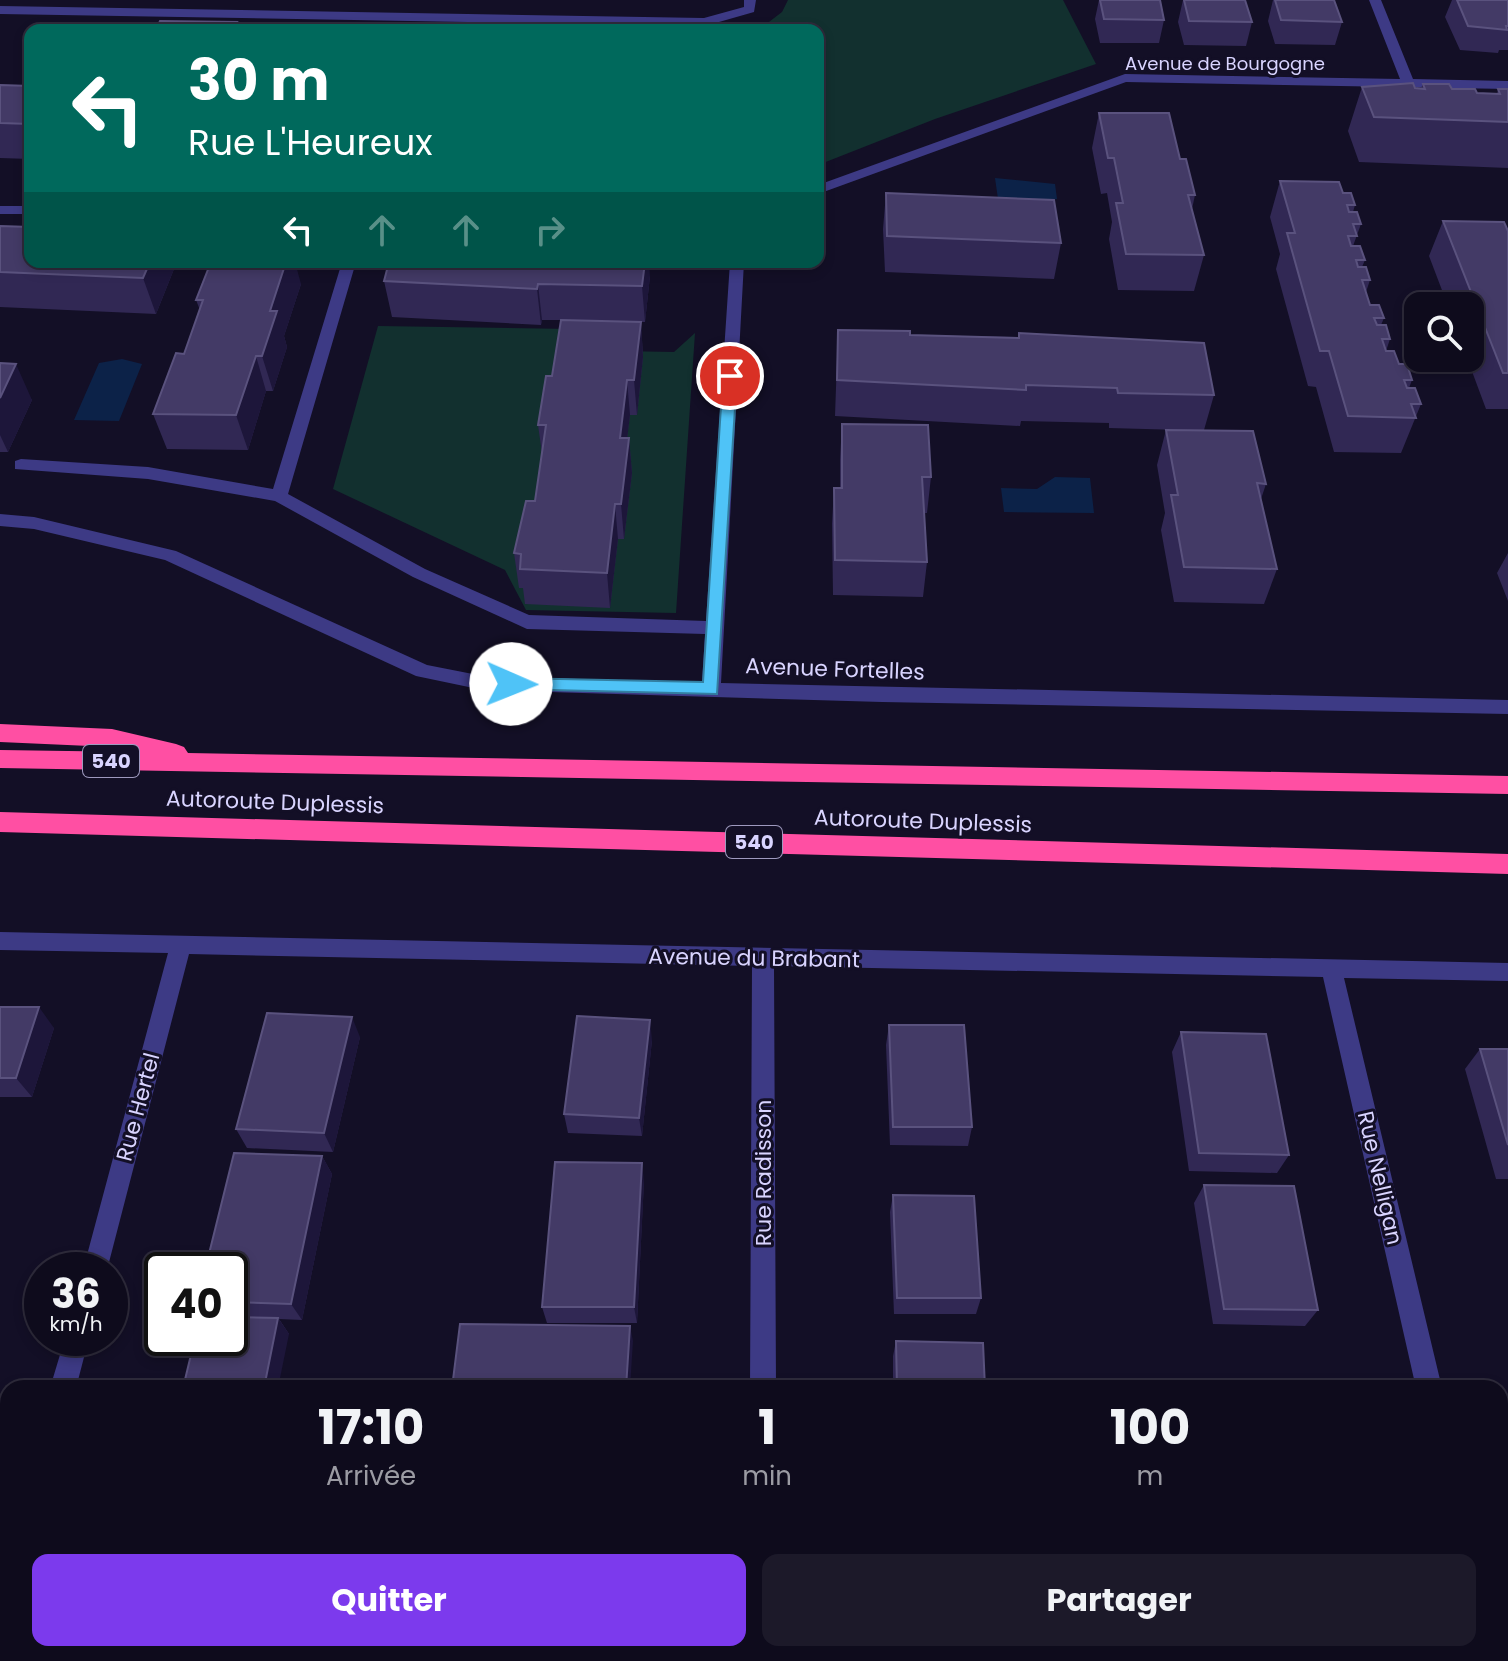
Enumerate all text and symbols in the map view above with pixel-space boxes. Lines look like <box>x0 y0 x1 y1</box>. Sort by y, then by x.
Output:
text: 30 m <box>188 41 330 120</box>
street label: Avenue de Bourgogne <box>1125 51 1325 76</box>
icon: left <box>56 56 160 160</box>
text: Rue L'Heureux <box>188 117 432 168</box>
icon: left <box>276 208 320 252</box>
icon: ahead <box>360 208 404 252</box>
icon: ahead <box>444 208 488 252</box>
icon: right <box>528 208 572 252</box>
map controls <box>1404 292 1484 372</box>
button: search <box>1404 292 1484 372</box>
pin <box>696 342 764 410</box>
icon: arrive <box>708 354 752 398</box>
position arrow <box>469 642 553 726</box>
street label: Avenue Fortelles <box>745 650 925 688</box>
road number: 540 <box>83 745 139 777</box>
street label: Autoroute Duplessis <box>165 783 385 821</box>
street label: Autoroute Duplessis <box>813 802 1033 840</box>
road number: 540 <box>726 826 782 858</box>
street label: Avenue du Brabant <box>648 941 860 975</box>
street label: Rue Hertel <box>109 1049 167 1165</box>
street label: Rue Radisson <box>748 1100 779 1246</box>
street label: Rue Nelligan <box>1350 1108 1410 1248</box>
speed limit sign: 40 <box>144 1252 248 1356</box>
text: 36 <box>51 1266 101 1322</box>
text: km/h <box>49 1310 103 1338</box>
text: 17:10 <box>318 1394 424 1461</box>
text: 1 <box>758 1394 776 1461</box>
text: 100 <box>1110 1394 1190 1461</box>
text: Arrivée <box>326 1458 416 1494</box>
text: min <box>742 1458 792 1494</box>
text: m <box>1137 1458 1163 1494</box>
button: Quitter <box>32 1554 746 1646</box>
button: Partager <box>762 1554 1476 1646</box>

